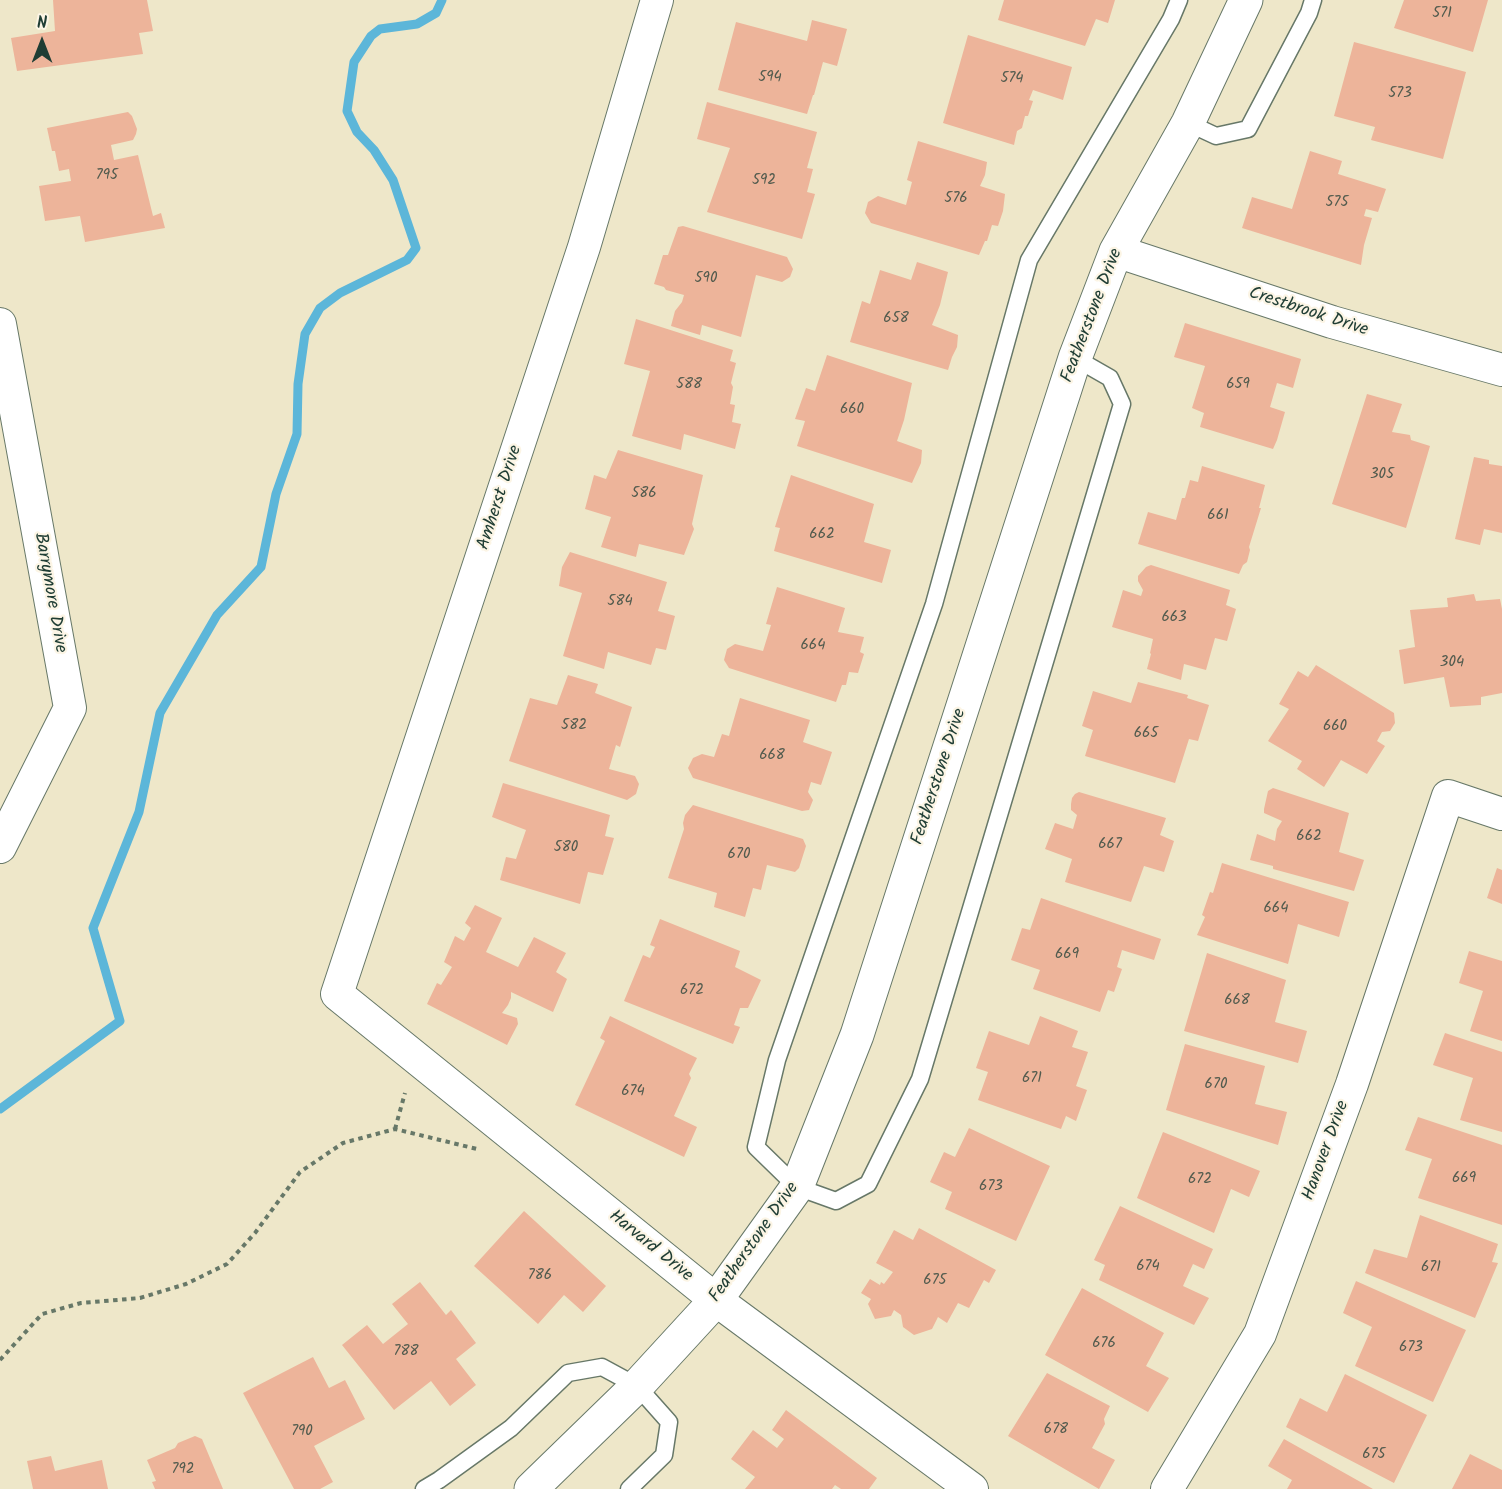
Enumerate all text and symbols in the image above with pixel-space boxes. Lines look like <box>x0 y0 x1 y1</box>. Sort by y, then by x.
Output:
house number: 571 <box>1432 5 1452 23</box>
text: N <box>37 11 47 36</box>
north arrow <box>12 12 72 72</box>
house number: 594 <box>758 69 782 87</box>
house number: 574 <box>1000 70 1024 88</box>
house number: 573 <box>1388 85 1412 103</box>
house number: 795 <box>96 167 118 185</box>
house number: 592 <box>752 172 776 190</box>
house number: 576 <box>944 190 968 208</box>
house number: 575 <box>1325 194 1349 212</box>
street label: Featherstone Drive <box>1057 246 1129 386</box>
house number: 590 <box>695 270 717 288</box>
street label: Crestbrook Drive <box>1246 284 1370 342</box>
house number: 658 <box>883 310 909 328</box>
house number: 588 <box>676 376 702 394</box>
house number: 659 <box>1226 376 1250 394</box>
house number: 660 <box>840 401 864 419</box>
street label: Amherst Drive <box>474 443 528 553</box>
house number: 305 <box>1370 466 1394 484</box>
house number: 586 <box>631 485 657 503</box>
house number: 661 <box>1207 507 1229 525</box>
house number: 662 <box>809 526 835 544</box>
street label: Barrymore Drive <box>28 531 70 655</box>
house number: 584 <box>607 593 633 611</box>
house number: 663 <box>1161 609 1187 627</box>
house number: 664 <box>801 637 825 655</box>
house number: 304 <box>1440 654 1464 672</box>
street label: Featherstone Drive <box>908 706 972 848</box>
house number: 582 <box>561 717 587 735</box>
house number: 660 <box>1323 718 1347 736</box>
house number: 665 <box>1134 725 1158 743</box>
house number: 668 <box>759 747 785 765</box>
house number: 662 <box>1296 828 1322 846</box>
house number: 667 <box>1098 836 1122 854</box>
house number: 580 <box>554 839 578 857</box>
house number: 670 <box>728 846 750 864</box>
house number: 664 <box>1264 900 1288 918</box>
house number: 669 <box>1055 946 1079 964</box>
house number: 672 <box>680 982 704 1000</box>
house number: 668 <box>1224 992 1250 1010</box>
house number: 671 <box>1022 1070 1042 1088</box>
house number: 670 <box>1205 1076 1227 1094</box>
house number: 674 <box>621 1083 645 1101</box>
street label: Hanover Drive <box>1299 1098 1355 1204</box>
house number: 669 <box>1452 1170 1476 1188</box>
house number: 672 <box>1188 1171 1212 1189</box>
house number: 673 <box>979 1178 1003 1196</box>
street label: Featherstone Drive <box>705 1179 805 1307</box>
street label: Harvard Drive <box>603 1206 697 1288</box>
house number: 674 <box>1136 1258 1160 1276</box>
house number: 671 <box>1421 1259 1441 1277</box>
house number: 786 <box>528 1267 552 1285</box>
house number: 675 <box>923 1272 947 1290</box>
house number: 676 <box>1092 1335 1116 1353</box>
house number: 673 <box>1399 1339 1423 1357</box>
house number: 788 <box>394 1343 418 1361</box>
house number: 678 <box>1044 1421 1068 1439</box>
house number: 790 <box>291 1423 313 1441</box>
house number: 675 <box>1362 1446 1386 1464</box>
house number: 792 <box>172 1461 194 1479</box>

